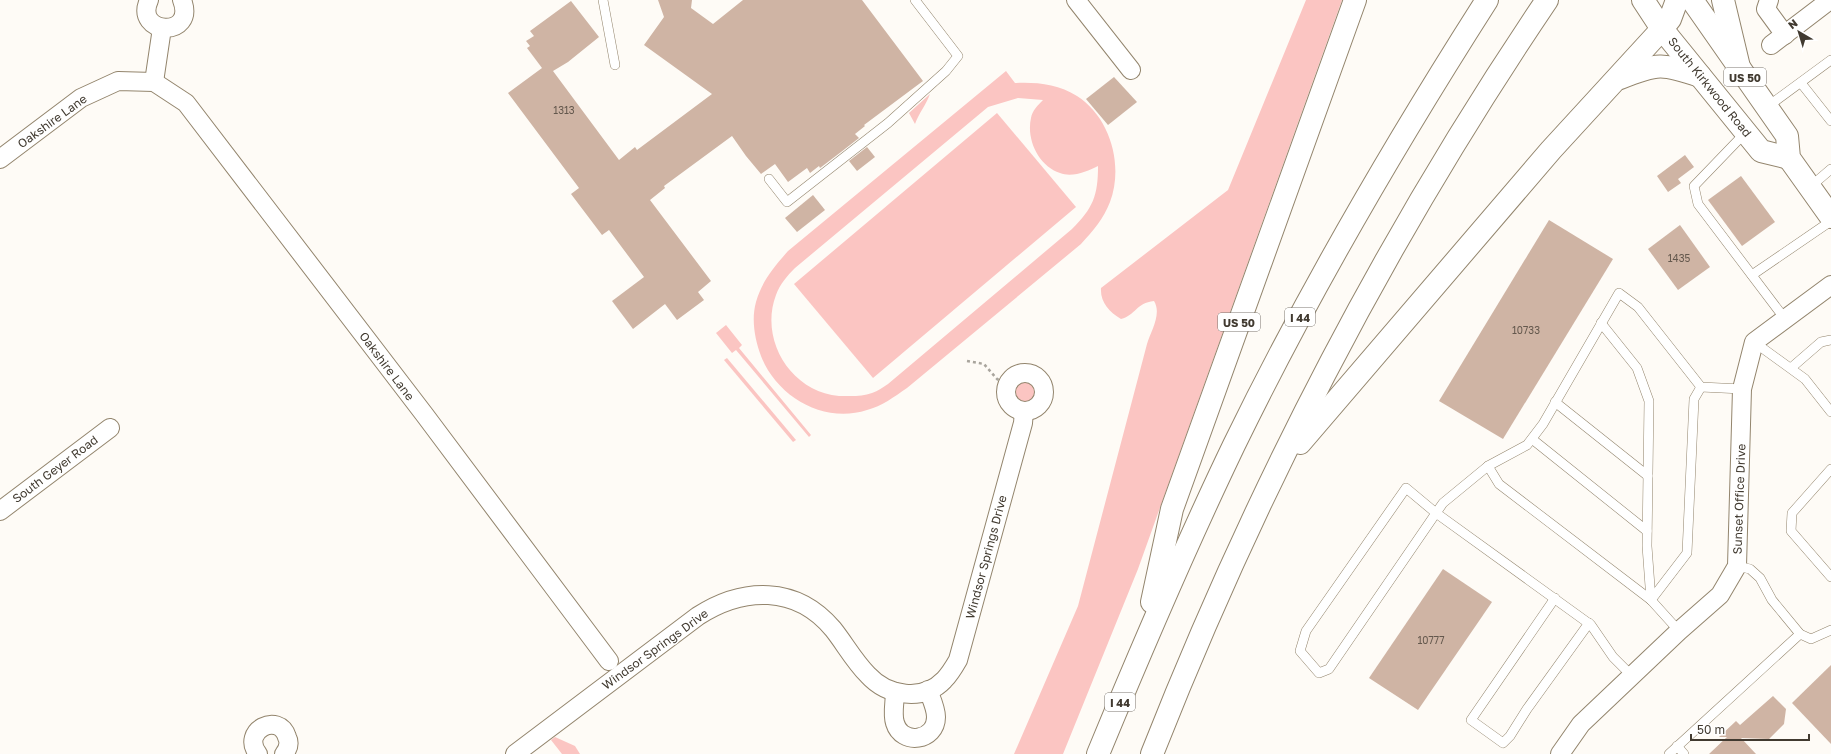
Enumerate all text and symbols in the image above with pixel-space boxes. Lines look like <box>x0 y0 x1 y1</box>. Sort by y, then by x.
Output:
north arrow <box>1779 12 1819 52</box>
text: N <box>1785 16 1800 31</box>
street label: South Kirkwood Road <box>1665 34 1755 140</box>
road number: US 50 <box>1724 68 1766 86</box>
street label: Oakshire Lane <box>14 91 90 151</box>
house number: 1313 <box>553 104 575 116</box>
house number: 1435 <box>1668 252 1690 264</box>
road number: I 44 <box>1285 308 1315 326</box>
road number: US 50 <box>1218 313 1260 331</box>
house number: 10733 <box>1512 324 1540 336</box>
street label: Oakshire Lane <box>356 329 418 403</box>
street label: South Geyer Road <box>9 432 101 506</box>
street label: Sunset Office Drive <box>1730 443 1748 555</box>
street label: Windsor Springs Drive <box>962 493 1010 621</box>
street label: Windsor Springs Drive <box>599 605 711 693</box>
house number: 10777 <box>1418 634 1444 646</box>
road number: I 44 <box>1105 693 1135 711</box>
scale bar <box>1691 716 1809 742</box>
text: 50 m <box>1697 722 1725 737</box>

